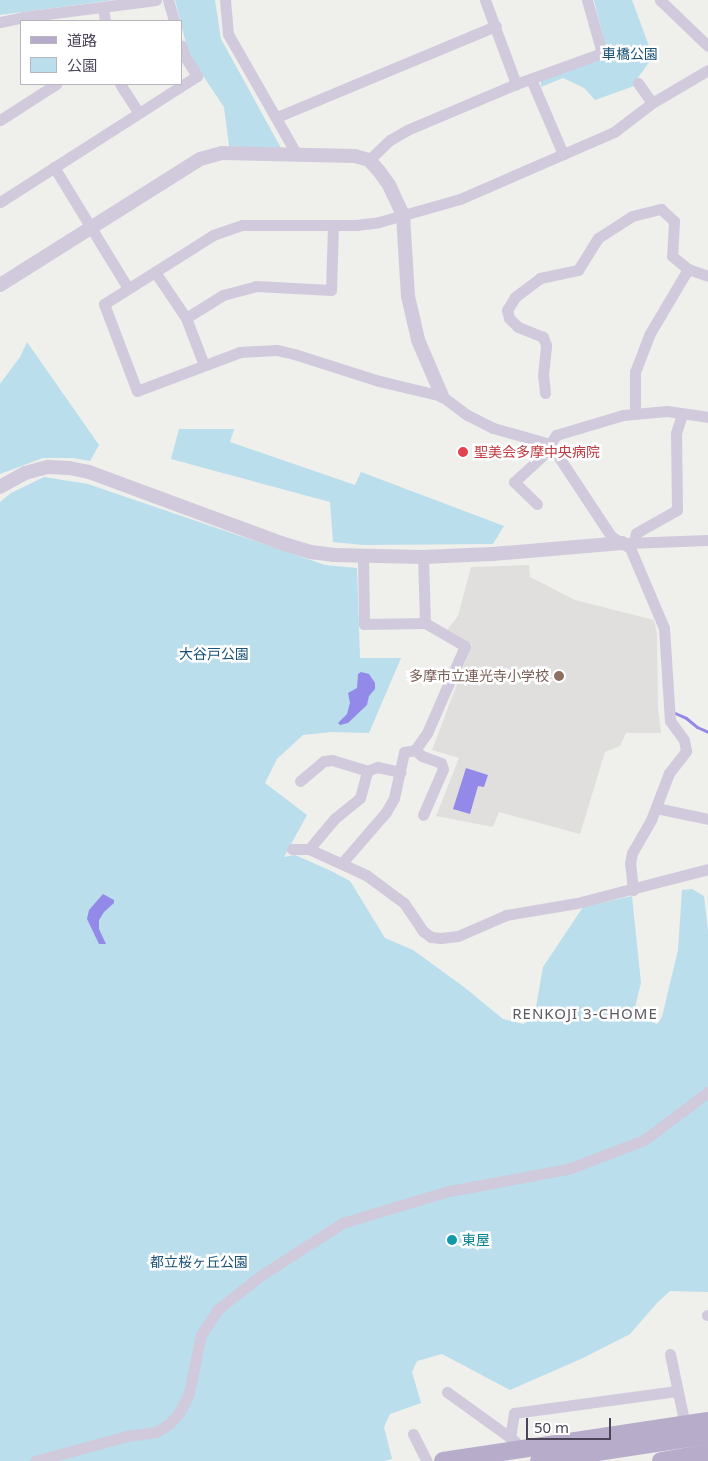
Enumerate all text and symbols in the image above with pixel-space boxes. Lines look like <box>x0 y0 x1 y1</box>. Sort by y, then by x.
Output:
legend <box>20 20 182 85</box>
text: 道路 <box>67 30 97 50</box>
park label: 車橋公園 <box>602 46 658 62</box>
text: 公園 <box>67 55 97 75</box>
place label: 聖美会多摩中央病院 <box>474 444 600 460</box>
marker: 聖美会多摩中央病院 <box>456 445 470 459</box>
park label: 大谷戸公園 <box>179 646 249 662</box>
place label: 多摩市立連光寺小学校 <box>409 668 549 684</box>
marker: 多摩市立連光寺小学校 <box>553 670 565 682</box>
district label: RENKOJI 3-CHOME <box>510 1005 660 1023</box>
place label: 東屋 <box>462 1232 490 1248</box>
marker: 東屋 <box>446 1234 458 1246</box>
park label: 都立桜ヶ丘公園 <box>150 1254 248 1270</box>
scale bar <box>528 1408 613 1440</box>
text: 50 m <box>534 1417 569 1437</box>

